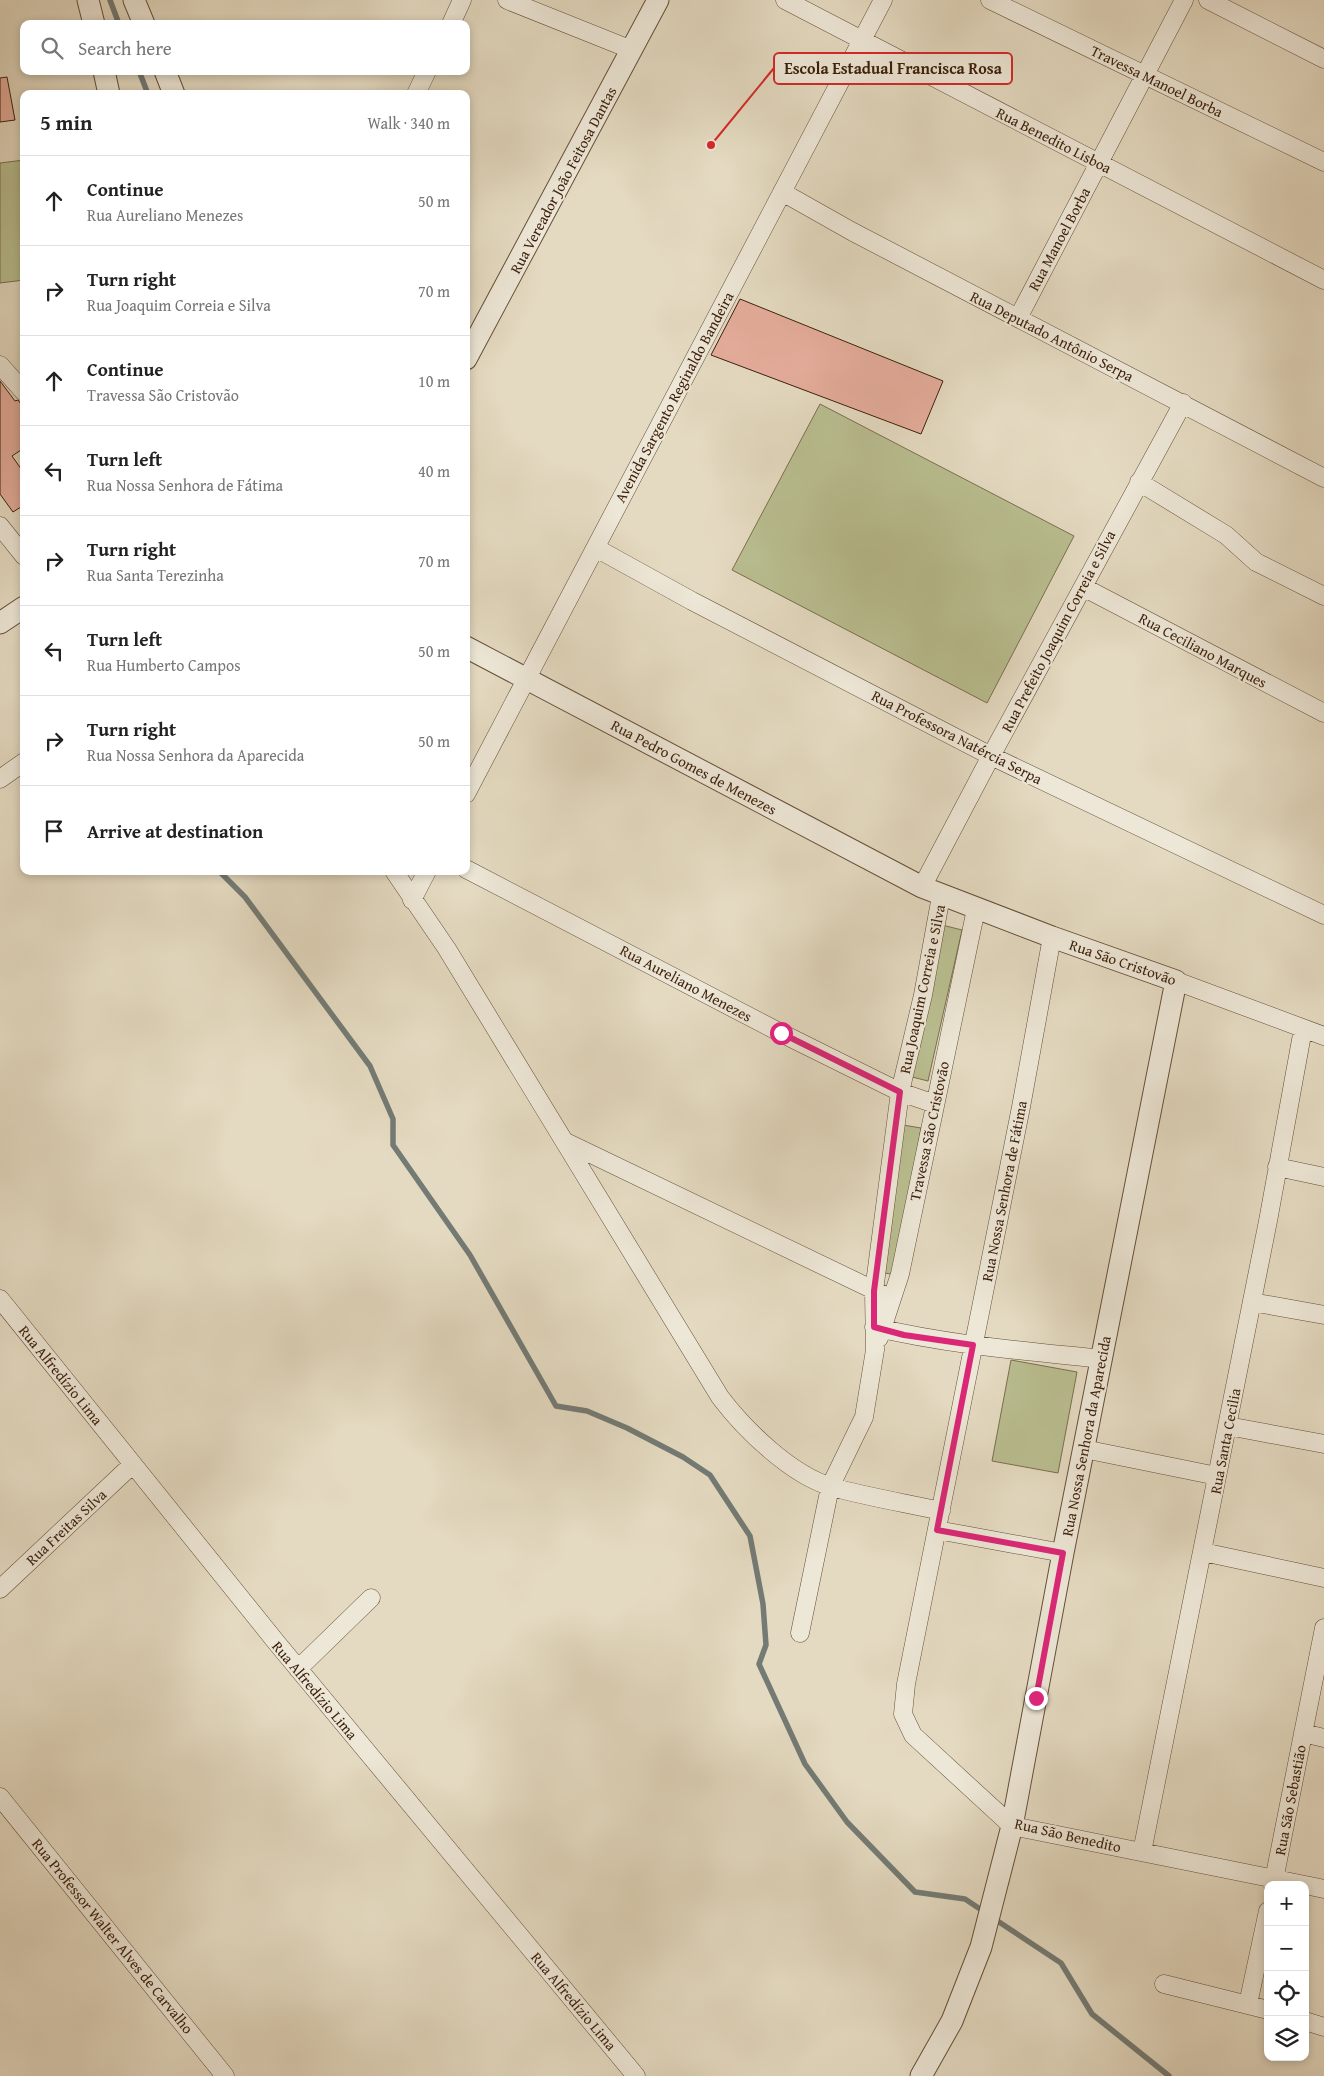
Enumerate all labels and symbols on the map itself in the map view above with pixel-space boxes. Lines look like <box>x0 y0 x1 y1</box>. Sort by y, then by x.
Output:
street label: Travessa Manoel Borba <box>1087 40 1227 122</box>
callout: Escola Estadual Francisca Rosa <box>774 53 1012 84</box>
text: Escola Estadual Francisca Rosa <box>784 56 1003 80</box>
street label: Rua Vereador João Feitosa Dantas <box>505 83 621 277</box>
street label: Rua Benedito Lisboa <box>993 102 1115 178</box>
street label: Rua Manoel Borba <box>1023 184 1095 294</box>
street label: Rua Deputado Antônio Serpa <box>967 286 1137 386</box>
street label: Avenida Sargento Reginaldo Bandeira <box>609 288 739 506</box>
street label: Rua Prefeito Joaquim Correia e Silva <box>996 526 1120 736</box>
street label: Rua Ceciliano Marques <box>1135 607 1271 693</box>
street label: Rua Professora Natércia Serpa <box>868 685 1046 789</box>
street label: Rua Pedro Gomes de Menezes <box>607 714 781 820</box>
street label: Rua Joaquim Correia e Silva <box>894 903 950 1075</box>
street label: Rua São Cristovão <box>1067 934 1180 990</box>
street label: Rua Aureliano Menezes <box>616 939 756 1027</box>
route start <box>770 1022 793 1045</box>
street label: Travessa São Cristovão <box>904 1059 954 1203</box>
street label: Rua Nossa Senhora de Fátima <box>976 1099 1032 1283</box>
street label: Rua Alfredízio Lima <box>14 1321 108 1429</box>
street label: Rua Nossa Senhora da Aparecida <box>1056 1334 1116 1538</box>
street label: Rua Santa Cecilia <box>1204 1386 1246 1496</box>
street label: Rua Freitas Silva <box>21 1484 111 1570</box>
street label: Rua Alfredízio Lima <box>267 1636 363 1744</box>
route end <box>1025 1687 1048 1710</box>
street label: Rua São Sebastião <box>1269 1743 1311 1857</box>
street label: Rua São Benedito <box>1013 1813 1124 1858</box>
street label: Rua Professor Walter Alves de Carvalho <box>27 1834 199 2038</box>
street label: Rua Alfredízio Lima <box>526 1947 622 2055</box>

